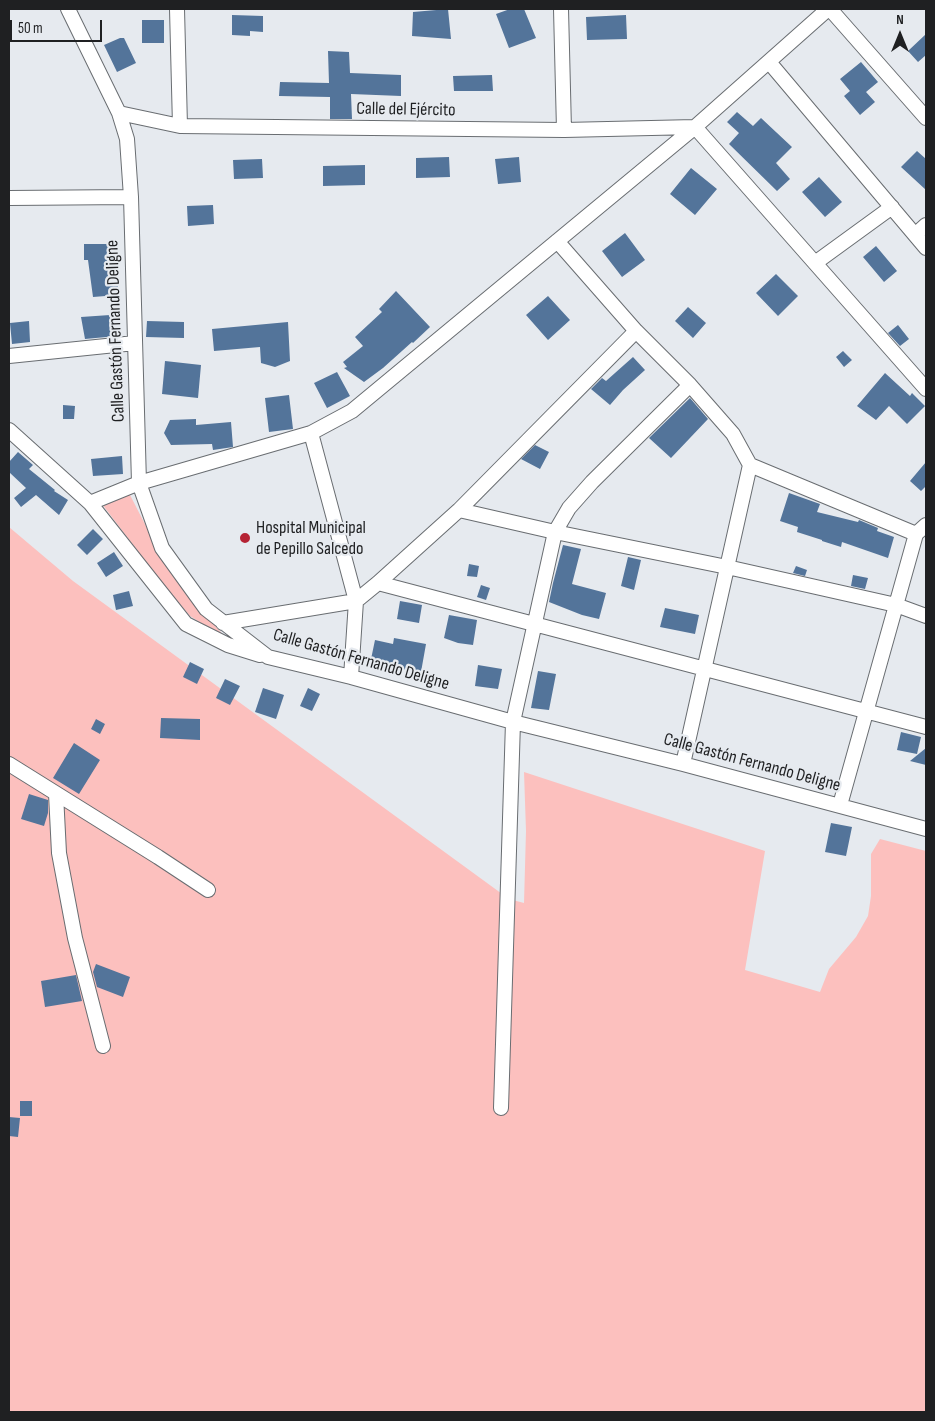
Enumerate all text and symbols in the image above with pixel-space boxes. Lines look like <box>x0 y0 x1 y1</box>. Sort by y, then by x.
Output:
scale bar <box>12 10 105 42</box>
north arrow <box>875 10 925 60</box>
text: N <box>896 11 904 28</box>
text: 50 m <box>18 19 43 38</box>
street label: Calle del Ejército <box>356 98 456 122</box>
street label: Calle Gastón Fernando Deligne <box>102 240 130 422</box>
place label: Hospital Municipal de Pepillo Salcedo <box>256 517 366 560</box>
marker: Hospital Municipal de Pepillo Salcedo <box>238 531 252 545</box>
street label: Calle Gastón Fernando Deligne <box>270 625 452 695</box>
street label: Calle Gastón Fernando Deligne <box>661 729 843 797</box>

